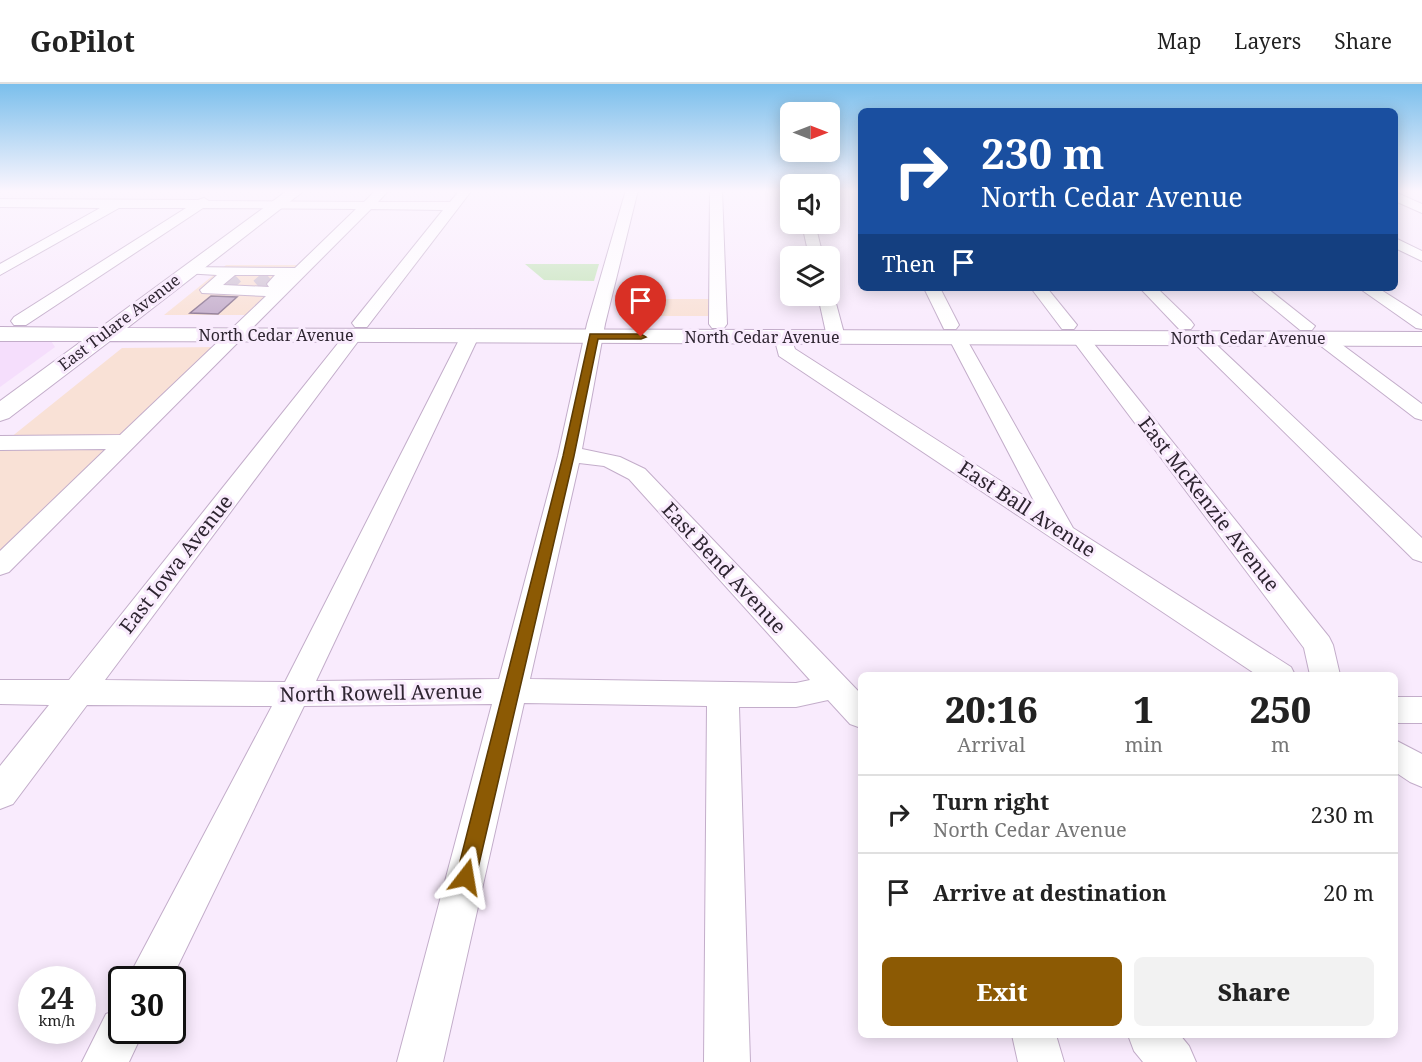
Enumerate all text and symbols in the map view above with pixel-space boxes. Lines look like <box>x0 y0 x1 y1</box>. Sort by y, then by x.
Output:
text: GoPilot <box>30 22 135 60</box>
text: Map <box>1157 27 1201 55</box>
text: Layers <box>1234 27 1301 55</box>
text: Share <box>1334 27 1392 55</box>
north arrow <box>780 102 840 162</box>
map controls <box>780 102 840 306</box>
text: 230 m <box>981 124 1105 181</box>
icon: right <box>882 132 960 210</box>
button: sound <box>780 174 840 234</box>
text: North Cedar Avenue <box>981 178 1243 215</box>
button: layers <box>780 246 840 306</box>
icon: arrive <box>947 246 980 279</box>
text: Then <box>882 248 935 278</box>
street label: East Tulare Avenue <box>54 269 184 375</box>
pin <box>615 275 666 337</box>
icon: arrive <box>624 284 657 317</box>
street label: North Cedar Avenue <box>198 324 354 346</box>
street label: North Cedar Avenue <box>684 326 840 348</box>
street label: North Cedar Avenue <box>1170 327 1326 349</box>
street label: East McKenzie Avenue <box>1133 411 1286 597</box>
street label: East Ball Avenue <box>953 454 1101 563</box>
street label: East Iowa Avenue <box>113 489 238 639</box>
street label: East Bend Avenue <box>656 496 792 639</box>
street label: North Rowell Avenue <box>279 677 483 708</box>
text: 20:16 <box>945 685 1038 734</box>
text: 1 <box>1134 685 1154 734</box>
text: 250 <box>1250 685 1311 734</box>
text: Arrival <box>957 731 1026 758</box>
text: min <box>1125 731 1163 758</box>
text: m <box>1271 731 1290 758</box>
text: Turn right <box>933 786 1049 816</box>
icon: right <box>882 798 915 831</box>
text: 230 m <box>1311 799 1374 829</box>
text: North Cedar Avenue <box>933 816 1127 843</box>
position arrow <box>434 845 498 909</box>
icon: arrive <box>882 876 915 909</box>
text: Arrive at destination <box>933 877 1167 907</box>
text: 20 m <box>1323 877 1374 907</box>
button: Exit <box>882 957 1122 1026</box>
button: Share <box>1134 957 1374 1026</box>
speed limit sign: 30 <box>108 966 186 1044</box>
text: 24 <box>40 977 74 1018</box>
text: km/h <box>39 1010 75 1030</box>

